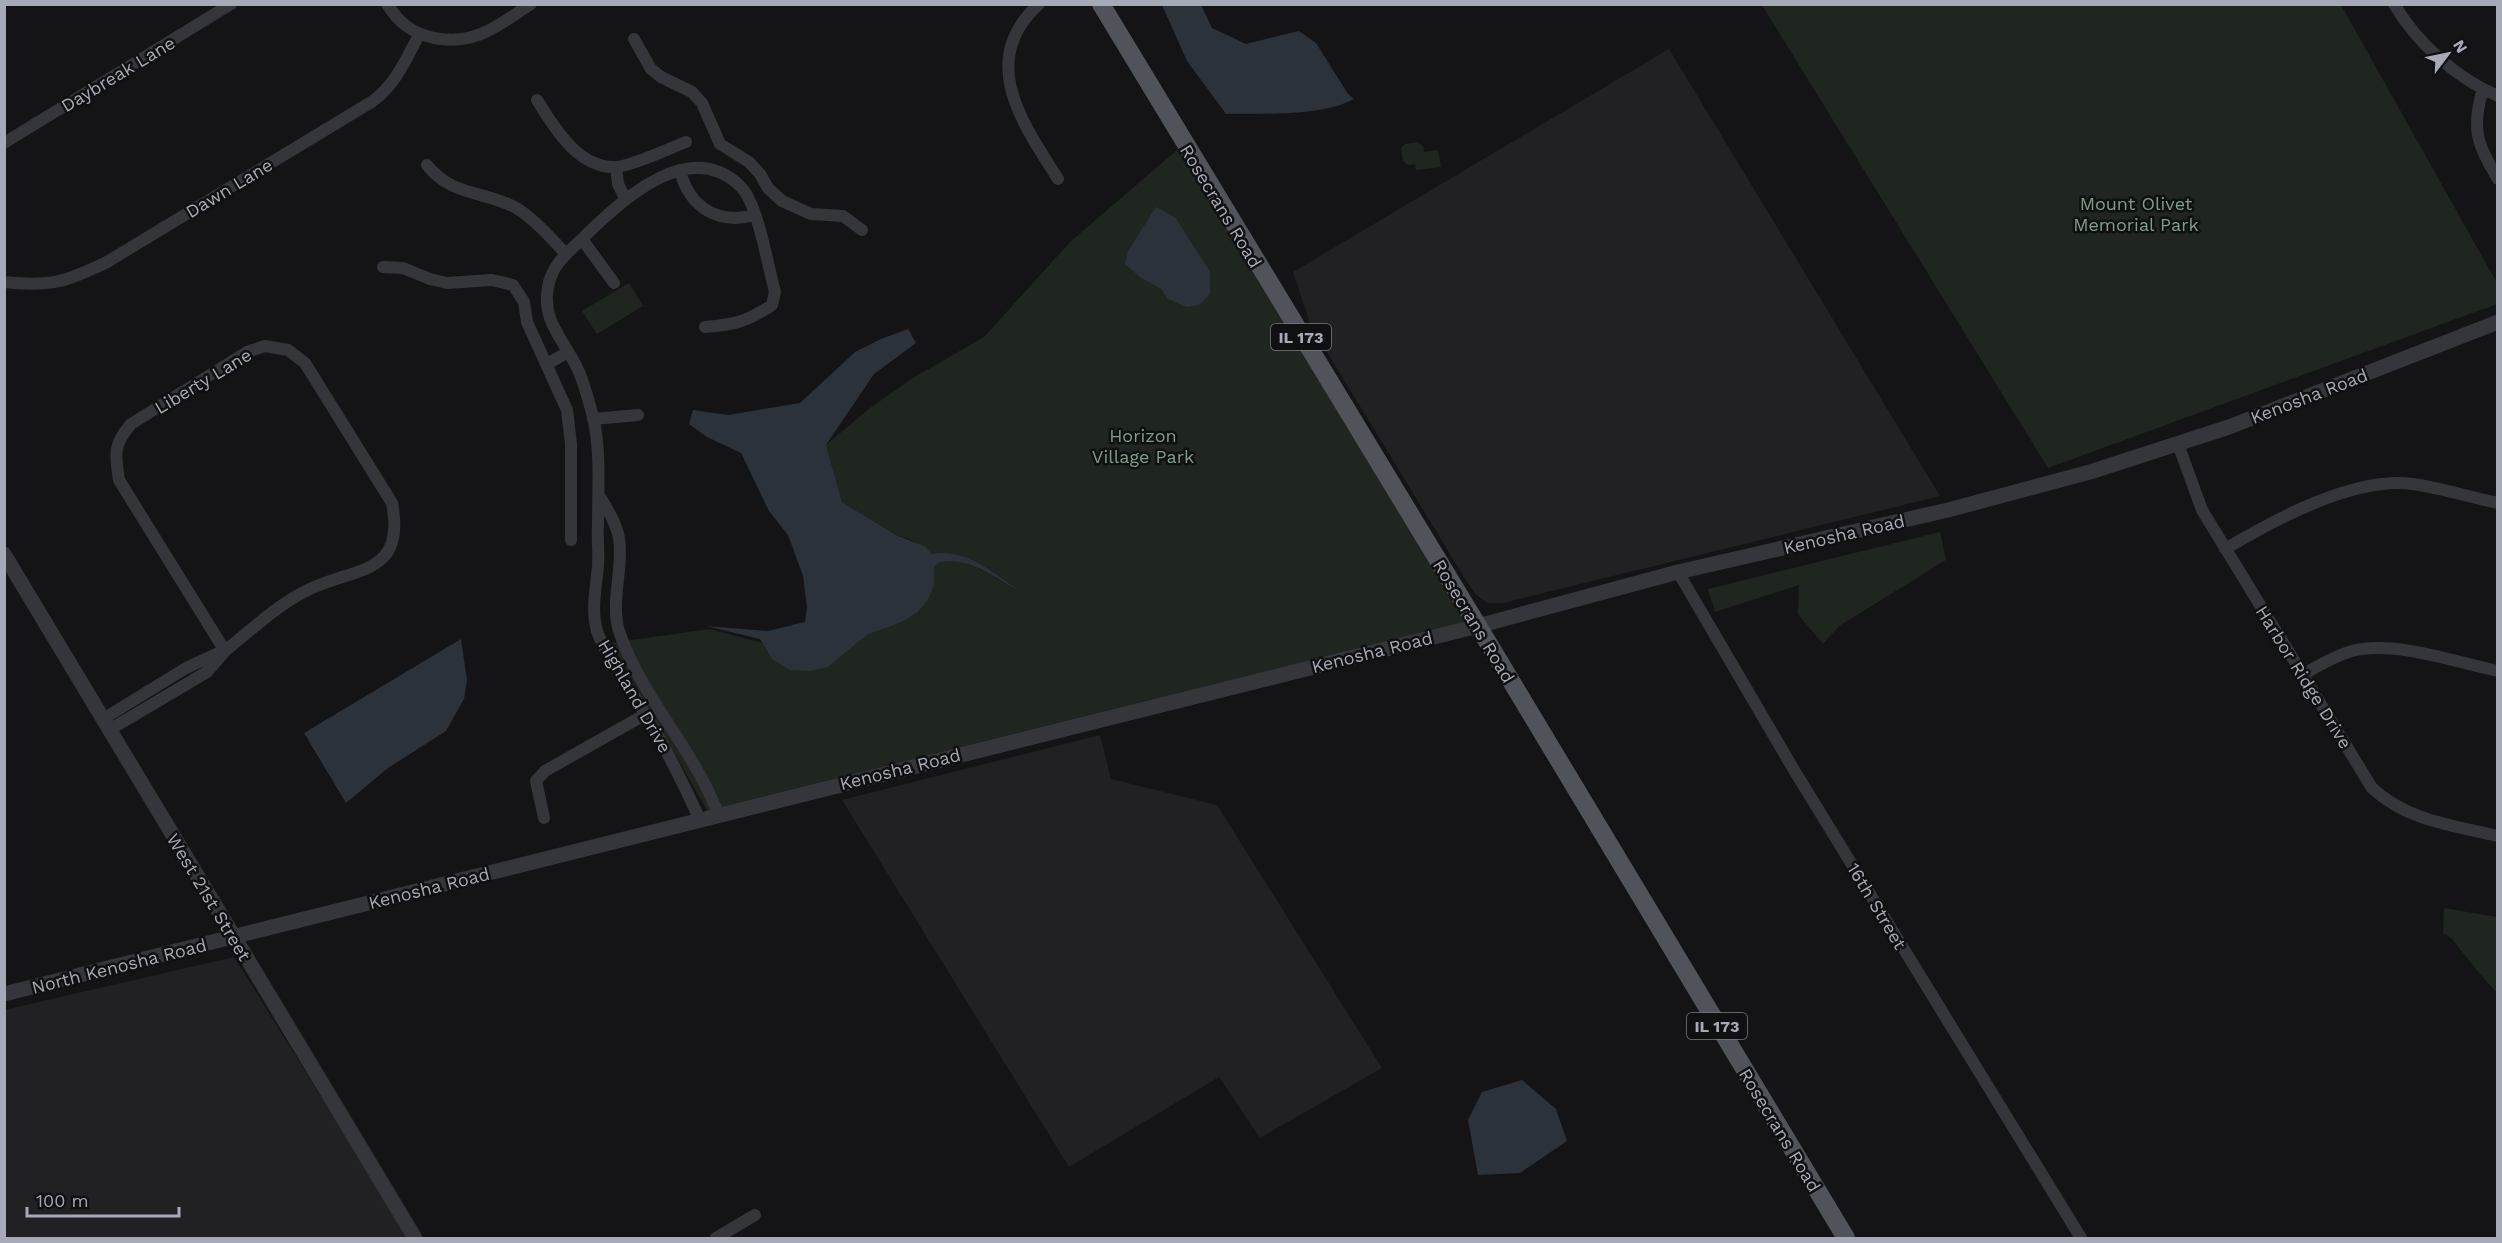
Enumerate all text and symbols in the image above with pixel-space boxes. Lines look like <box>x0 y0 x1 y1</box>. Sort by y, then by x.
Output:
north arrow <box>2418 24 2478 84</box>
street label: Daybreak Lane <box>57 32 179 116</box>
text: N <box>2449 36 2471 56</box>
street label: Rosecrans Road <box>1176 140 1266 272</box>
street label: Dawn Lane <box>182 154 276 222</box>
park label: Mount Olivet Memorial Park <box>2073 193 2199 235</box>
road number: IL 173 <box>1271 324 1331 350</box>
street label: Liberty Lane <box>151 344 255 418</box>
street label: Kenosha Road <box>2247 364 2371 428</box>
park label: Horizon Village Park <box>1092 425 1194 467</box>
street label: Kenosha Road <box>1781 510 1907 558</box>
street label: Rosecrans Road <box>1429 555 1519 687</box>
street label: Harbor Ridge Drive <box>2251 602 2357 752</box>
street label: Kenosha Road <box>1309 627 1435 677</box>
street label: Highland Drive <box>594 635 676 757</box>
street label: Kenosha Road <box>837 744 963 794</box>
street label: West 21st Street <box>163 829 256 965</box>
street label: 16th Street <box>1843 859 1911 953</box>
street label: Kenosha Road <box>366 863 492 913</box>
street label: North Kenosha Road <box>29 934 209 998</box>
road number: IL 173 <box>1687 1013 1747 1039</box>
street label: Rosecrans Road <box>1735 1064 1825 1196</box>
scale bar <box>27 1180 178 1218</box>
text: 100 m <box>36 1190 89 1211</box>

